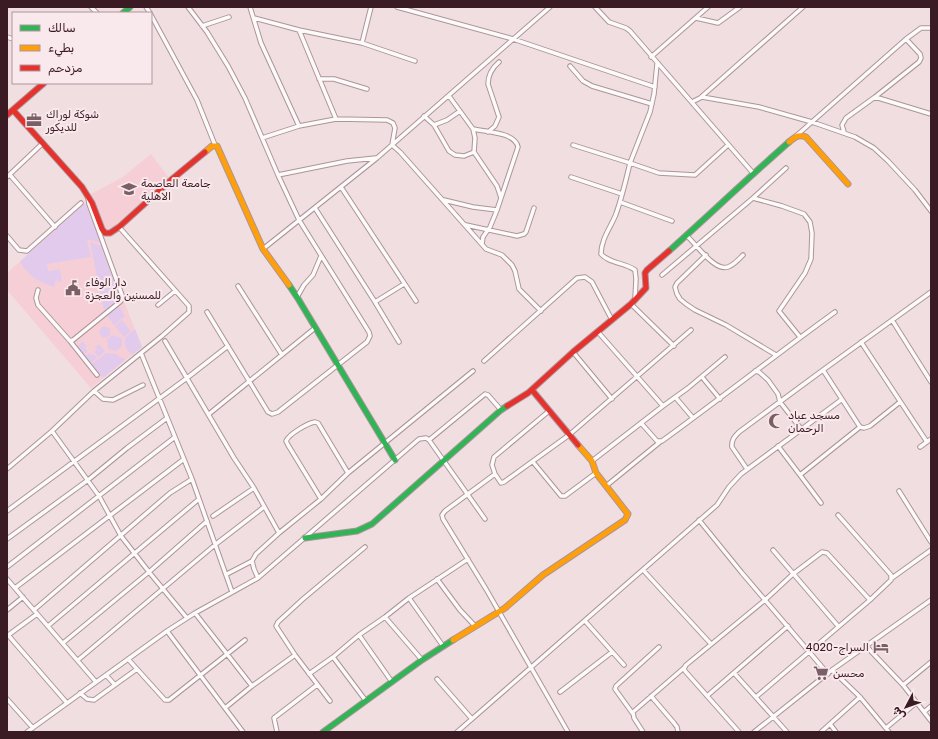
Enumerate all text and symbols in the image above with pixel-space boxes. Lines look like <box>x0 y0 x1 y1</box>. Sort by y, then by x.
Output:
legend <box>12 12 152 84</box>
text: سالك <box>48 21 76 35</box>
text: بطيء <box>48 41 74 57</box>
text: مزدحم <box>48 61 83 76</box>
place label: شوكة لوراك للديكور <box>45 108 99 135</box>
office icon: شوكة لوراك للديكور <box>25 111 43 129</box>
place label: جامعة العاصمة الاهلية <box>141 177 211 203</box>
school or university icon: جامعة العاصمة الاهلية <box>120 180 138 198</box>
place label: دار الوفاء للمسنين والعجزة <box>85 276 161 303</box>
public building icon: دار الوفاء للمسنين والعجزة <box>64 279 82 297</box>
place label: مسجد عباد الرحمان <box>788 409 840 435</box>
mosque icon: مسجد عباد الرحمان <box>767 412 785 430</box>
hotel icon: السراج-4020 <box>872 638 890 656</box>
place label: السراج-4020 <box>806 641 869 656</box>
supermarket icon: محسن <box>812 664 830 682</box>
place label: محسن <box>833 667 864 680</box>
north arrow <box>886 687 926 727</box>
text: ش <box>889 704 908 723</box>

